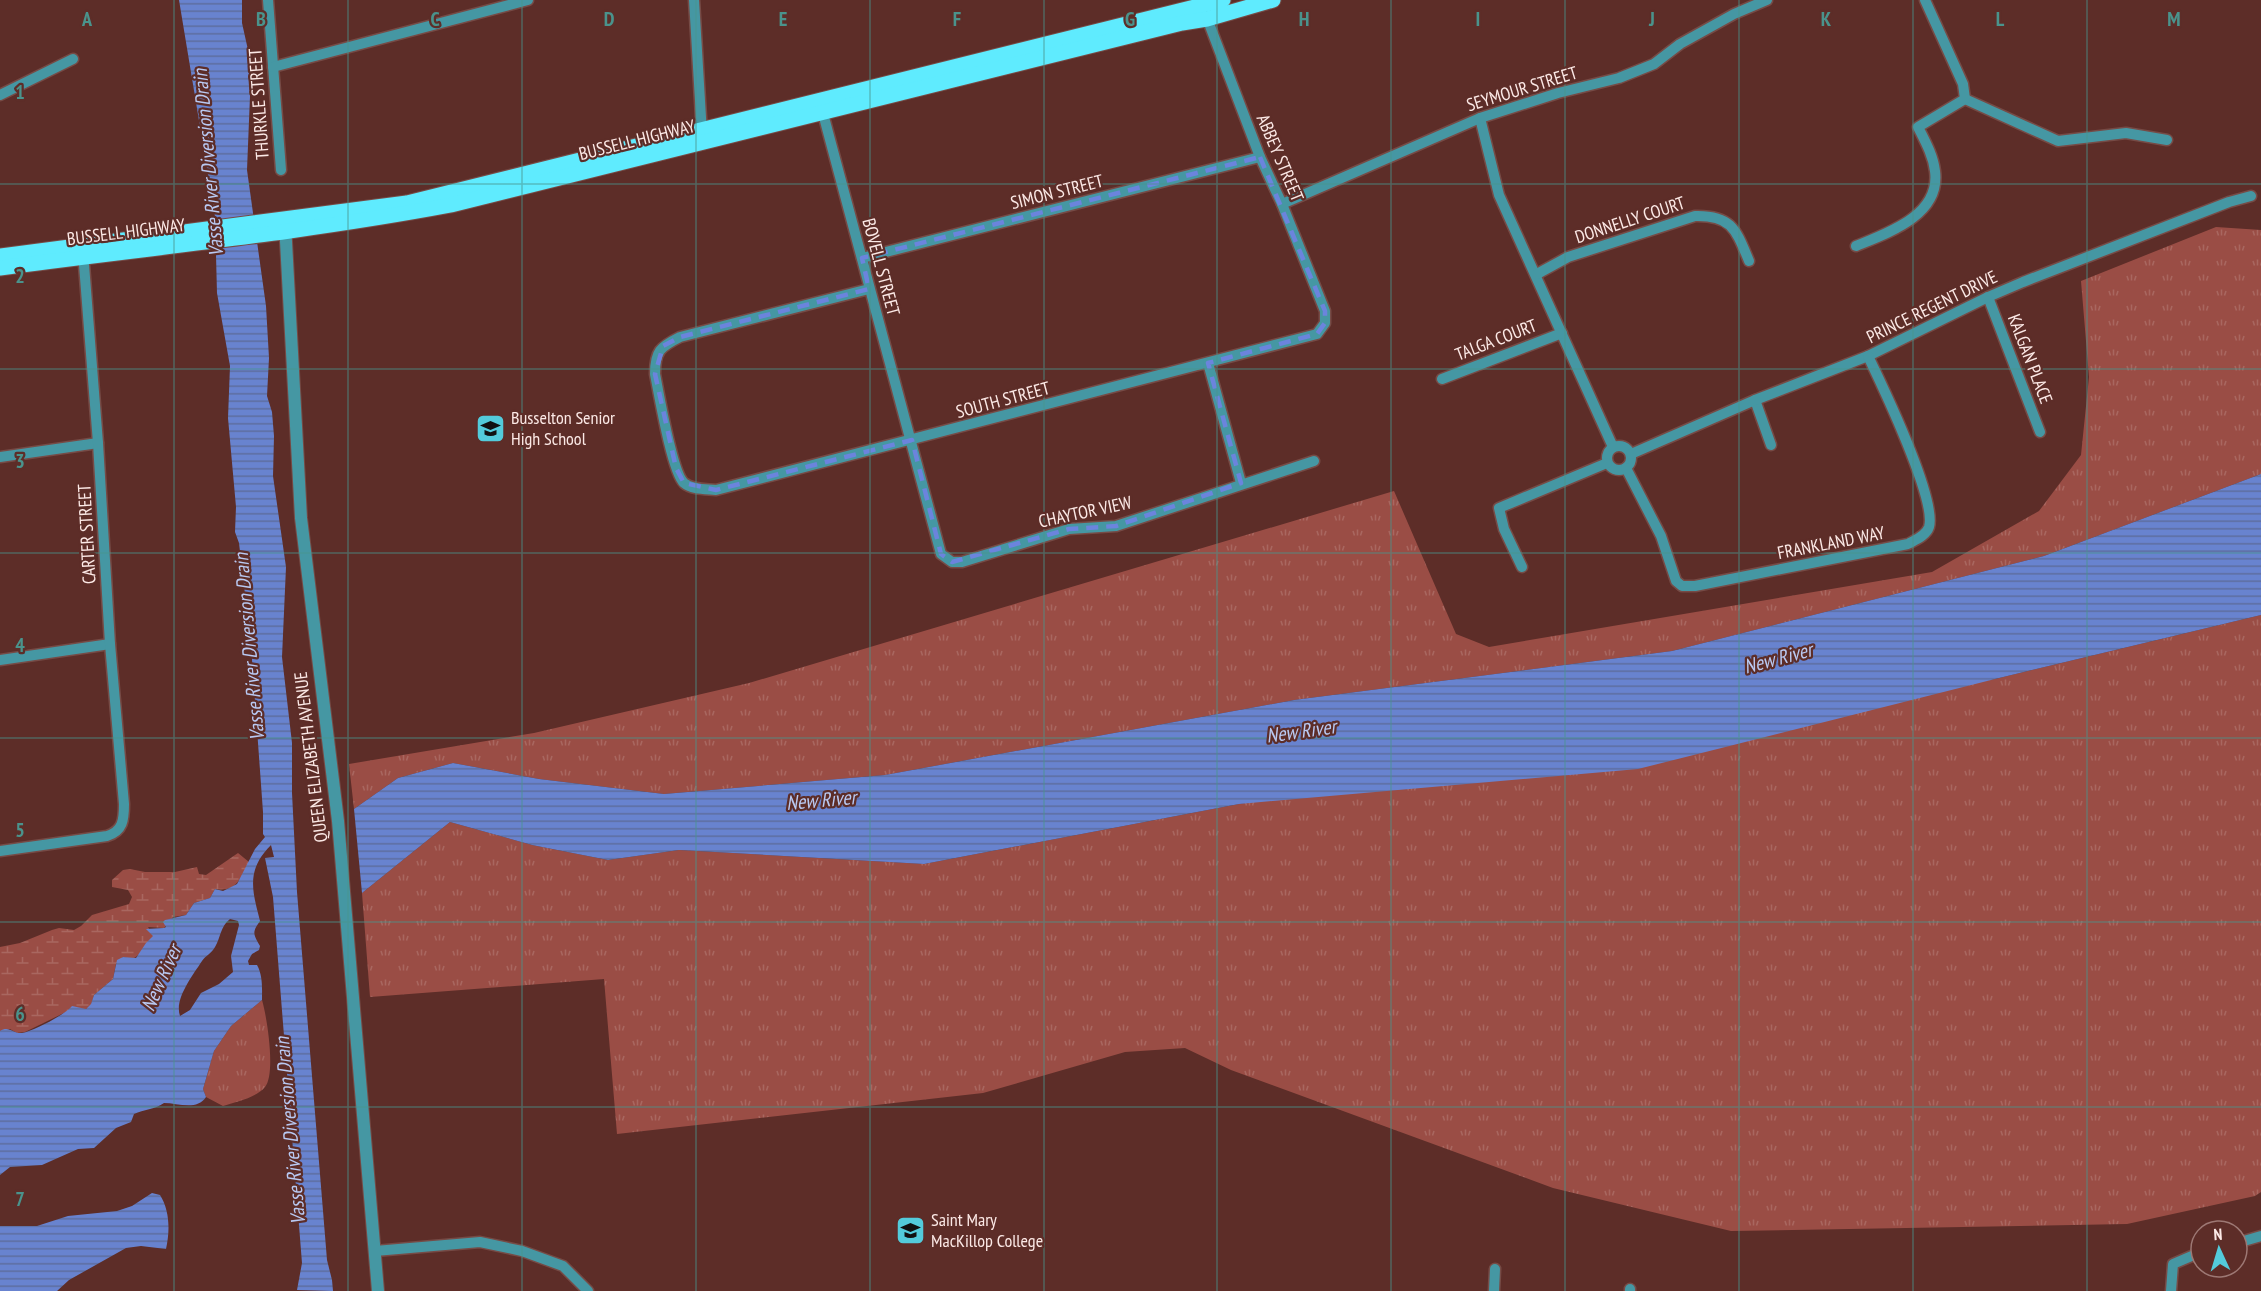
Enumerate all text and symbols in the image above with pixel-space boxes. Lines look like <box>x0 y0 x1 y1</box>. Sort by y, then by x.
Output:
text: A <box>81 6 93 32</box>
text: B <box>256 6 266 32</box>
text: C <box>430 6 440 32</box>
text: D <box>604 6 615 32</box>
text: E <box>779 6 787 32</box>
text: F <box>953 6 961 32</box>
text: G <box>1125 6 1135 32</box>
text: H <box>1299 6 1309 32</box>
text: I <box>1476 6 1480 32</box>
text: J <box>1648 6 1655 32</box>
text: K <box>1821 6 1832 32</box>
text: L <box>1996 6 2005 32</box>
text: M <box>2167 6 2181 32</box>
street label: THURKLE STREET <box>243 48 274 160</box>
street label: SEYMOUR STREET <box>1464 61 1580 116</box>
water label: Vasse River Diversion Drain <box>187 67 229 258</box>
text: 1 <box>15 79 25 105</box>
street label: ABBEY STREET <box>1252 111 1309 205</box>
street label: BUSSELL HIGHWAY <box>576 114 698 165</box>
street label: SIMON STREET <box>1008 169 1106 214</box>
street label: DONNELLY COURT <box>1572 191 1688 248</box>
street label: BUSSELL HIGHWAY <box>66 213 187 250</box>
street label: BOVELL STREET <box>857 216 906 318</box>
text: 2 <box>15 263 25 289</box>
street label: PRINCE REGENT DRIVE <box>1863 265 2001 348</box>
street label: KALGAN PLACE <box>2003 311 2058 407</box>
street label: TALGA COURT <box>1452 313 1540 366</box>
street label: SOUTH STREET <box>953 376 1052 423</box>
place label: Busselton Senior High School <box>511 406 615 450</box>
school or university icon: Busselton Senior High School <box>474 412 506 444</box>
text: 3 <box>15 448 25 474</box>
street label: CARTER STREET <box>72 483 101 585</box>
street label: CHAYTOR VIEW <box>1036 490 1134 533</box>
street label: FRANKLAND WAY <box>1775 521 1887 564</box>
water label: Vasse River Diversion Drain <box>228 551 270 742</box>
text: 4 <box>15 632 25 658</box>
water label: New River <box>1741 636 1818 680</box>
street label: QUEEN ELIZABETH AVENUE <box>289 671 332 844</box>
water label: New River <box>1265 713 1340 749</box>
water label: New River <box>785 784 859 816</box>
text: 5 <box>15 817 25 843</box>
water label: New River <box>135 938 188 1015</box>
text: 6 <box>15 1001 25 1027</box>
water label: Vasse River Diversion Drain <box>269 1035 311 1226</box>
text: 7 <box>15 1186 25 1212</box>
place label: Saint Mary MacKillop College <box>931 1208 1043 1252</box>
school or university icon: Saint Mary MacKillop College <box>894 1214 926 1246</box>
north arrow <box>2189 1219 2249 1279</box>
text: N <box>2213 1224 2223 1244</box>

